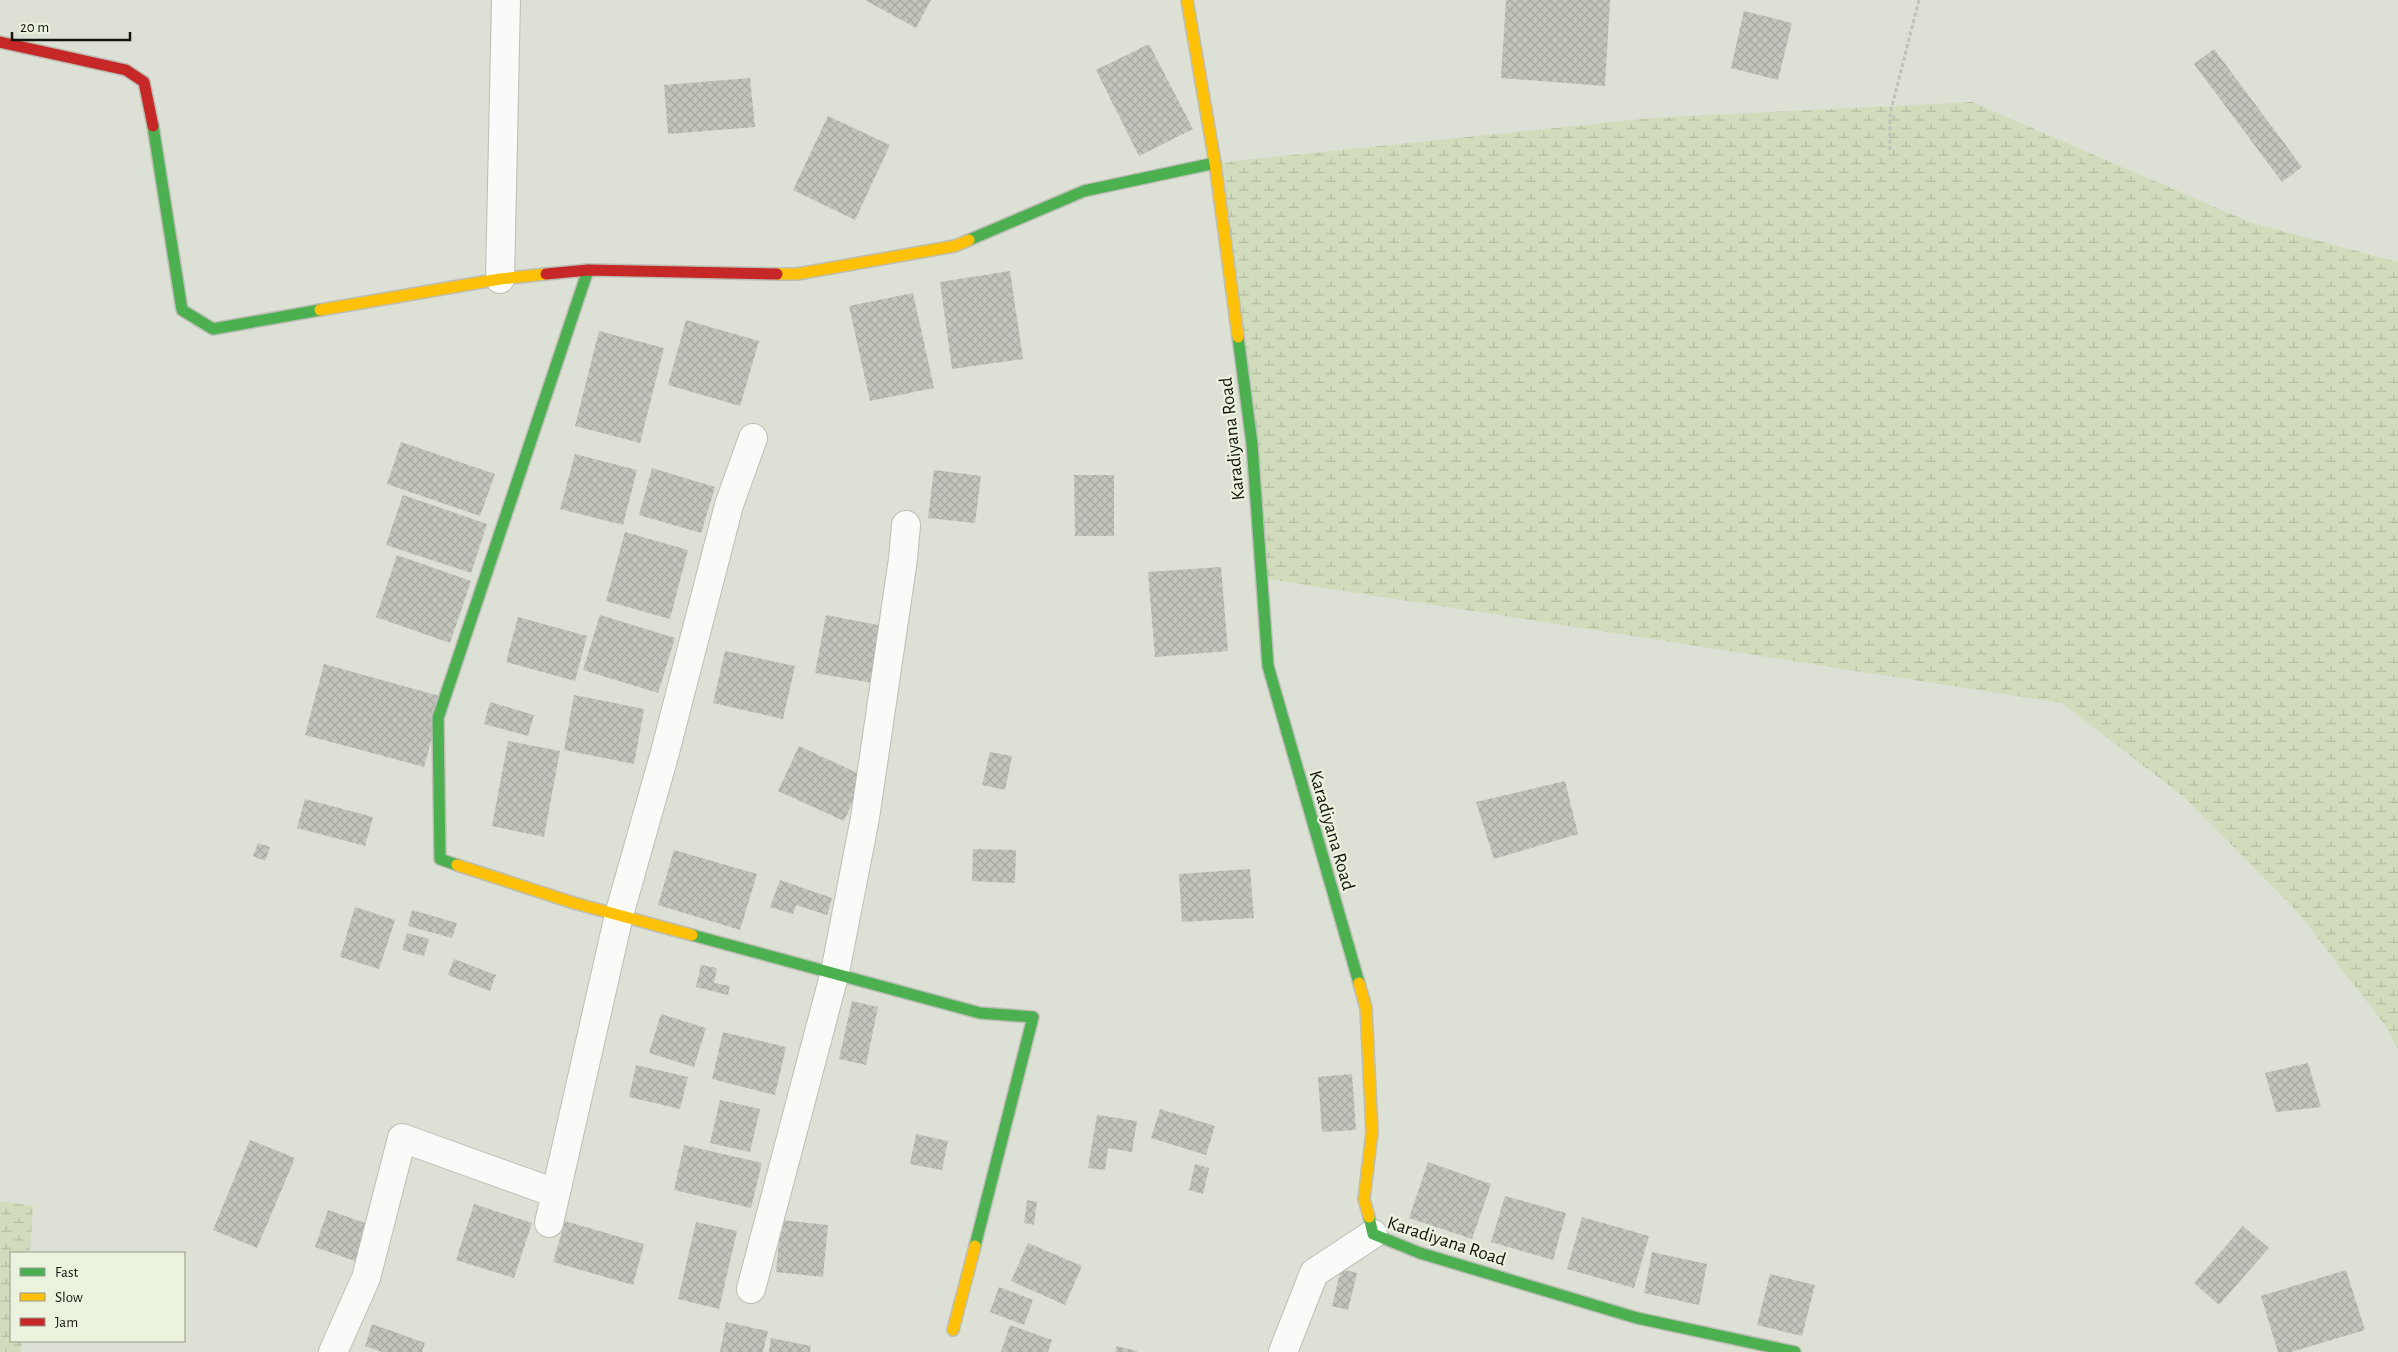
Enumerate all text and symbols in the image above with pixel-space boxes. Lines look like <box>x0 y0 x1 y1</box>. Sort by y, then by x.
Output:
scale bar <box>12 10 130 42</box>
text: 20 m <box>20 20 49 35</box>
street label: Karadiyana Road <box>1217 376 1248 501</box>
street label: Karadiyana Road <box>1305 768 1358 893</box>
street label: Karadiyana Road <box>1385 1213 1509 1270</box>
legend <box>10 1252 185 1342</box>
text: Fast <box>55 1265 79 1280</box>
text: Slow <box>55 1290 83 1305</box>
text: Jam <box>55 1315 78 1330</box>

